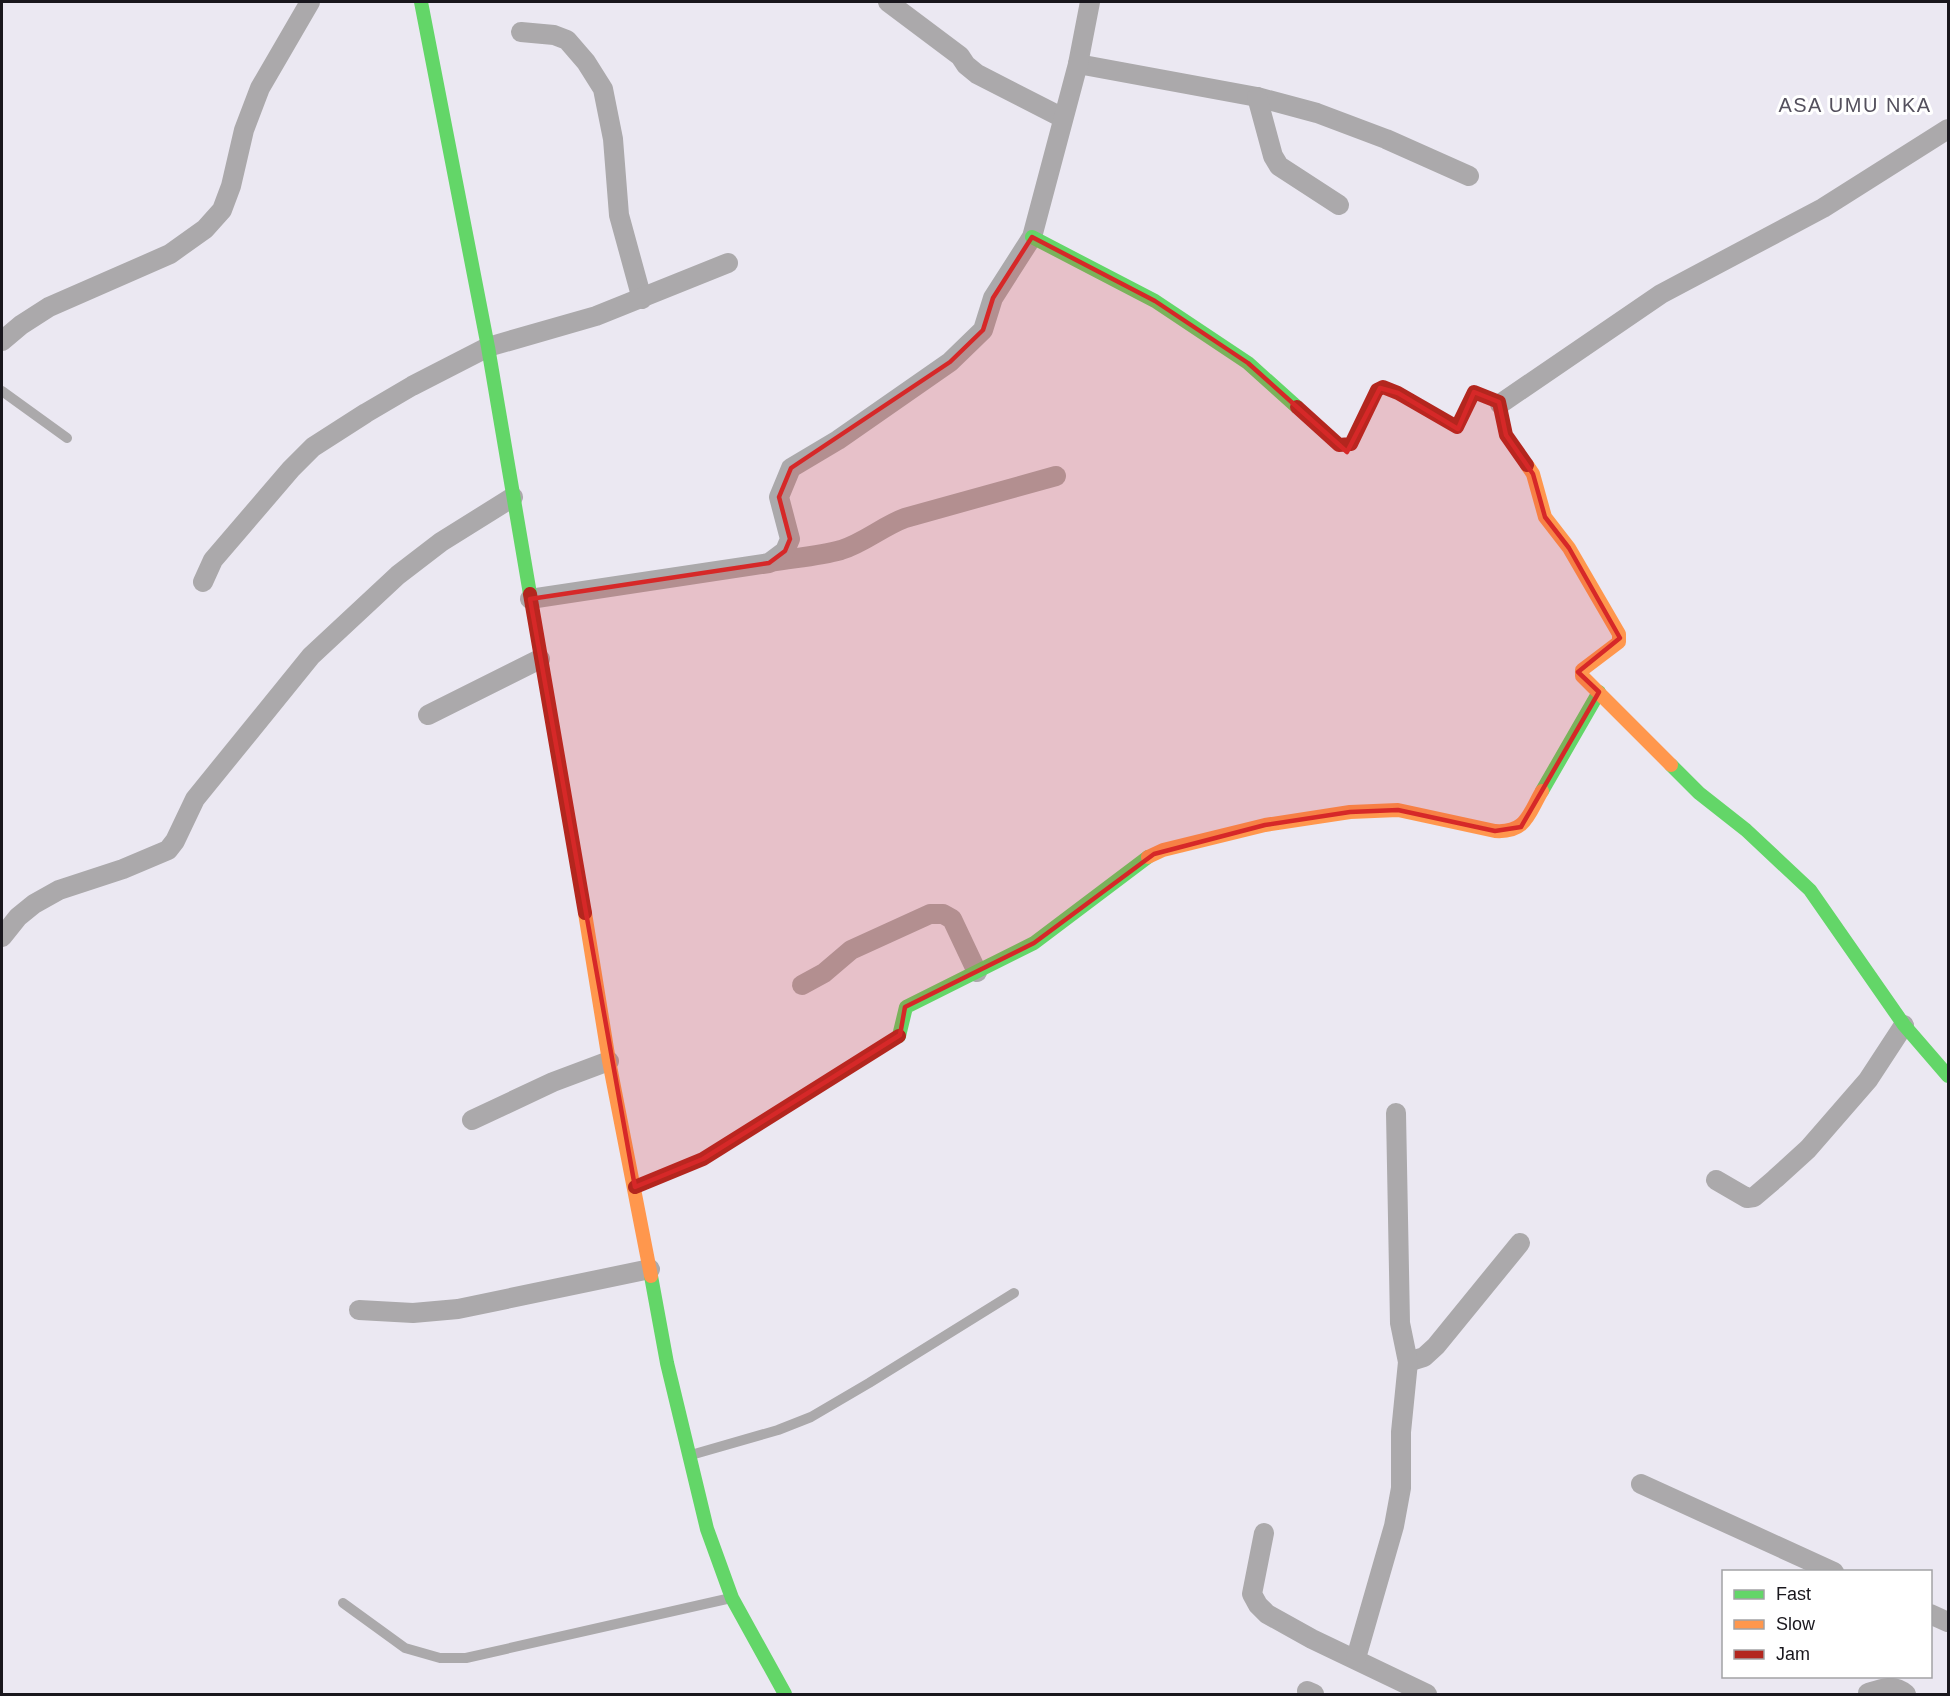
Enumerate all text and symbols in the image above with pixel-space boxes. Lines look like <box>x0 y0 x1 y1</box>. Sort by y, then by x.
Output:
district label: ASA UMU NKA <box>1778 94 1932 116</box>
legend <box>1722 1570 1932 1678</box>
text: Fast <box>1776 1584 1811 1604</box>
text: Slow <box>1776 1614 1816 1634</box>
text: Jam <box>1776 1644 1810 1664</box>

